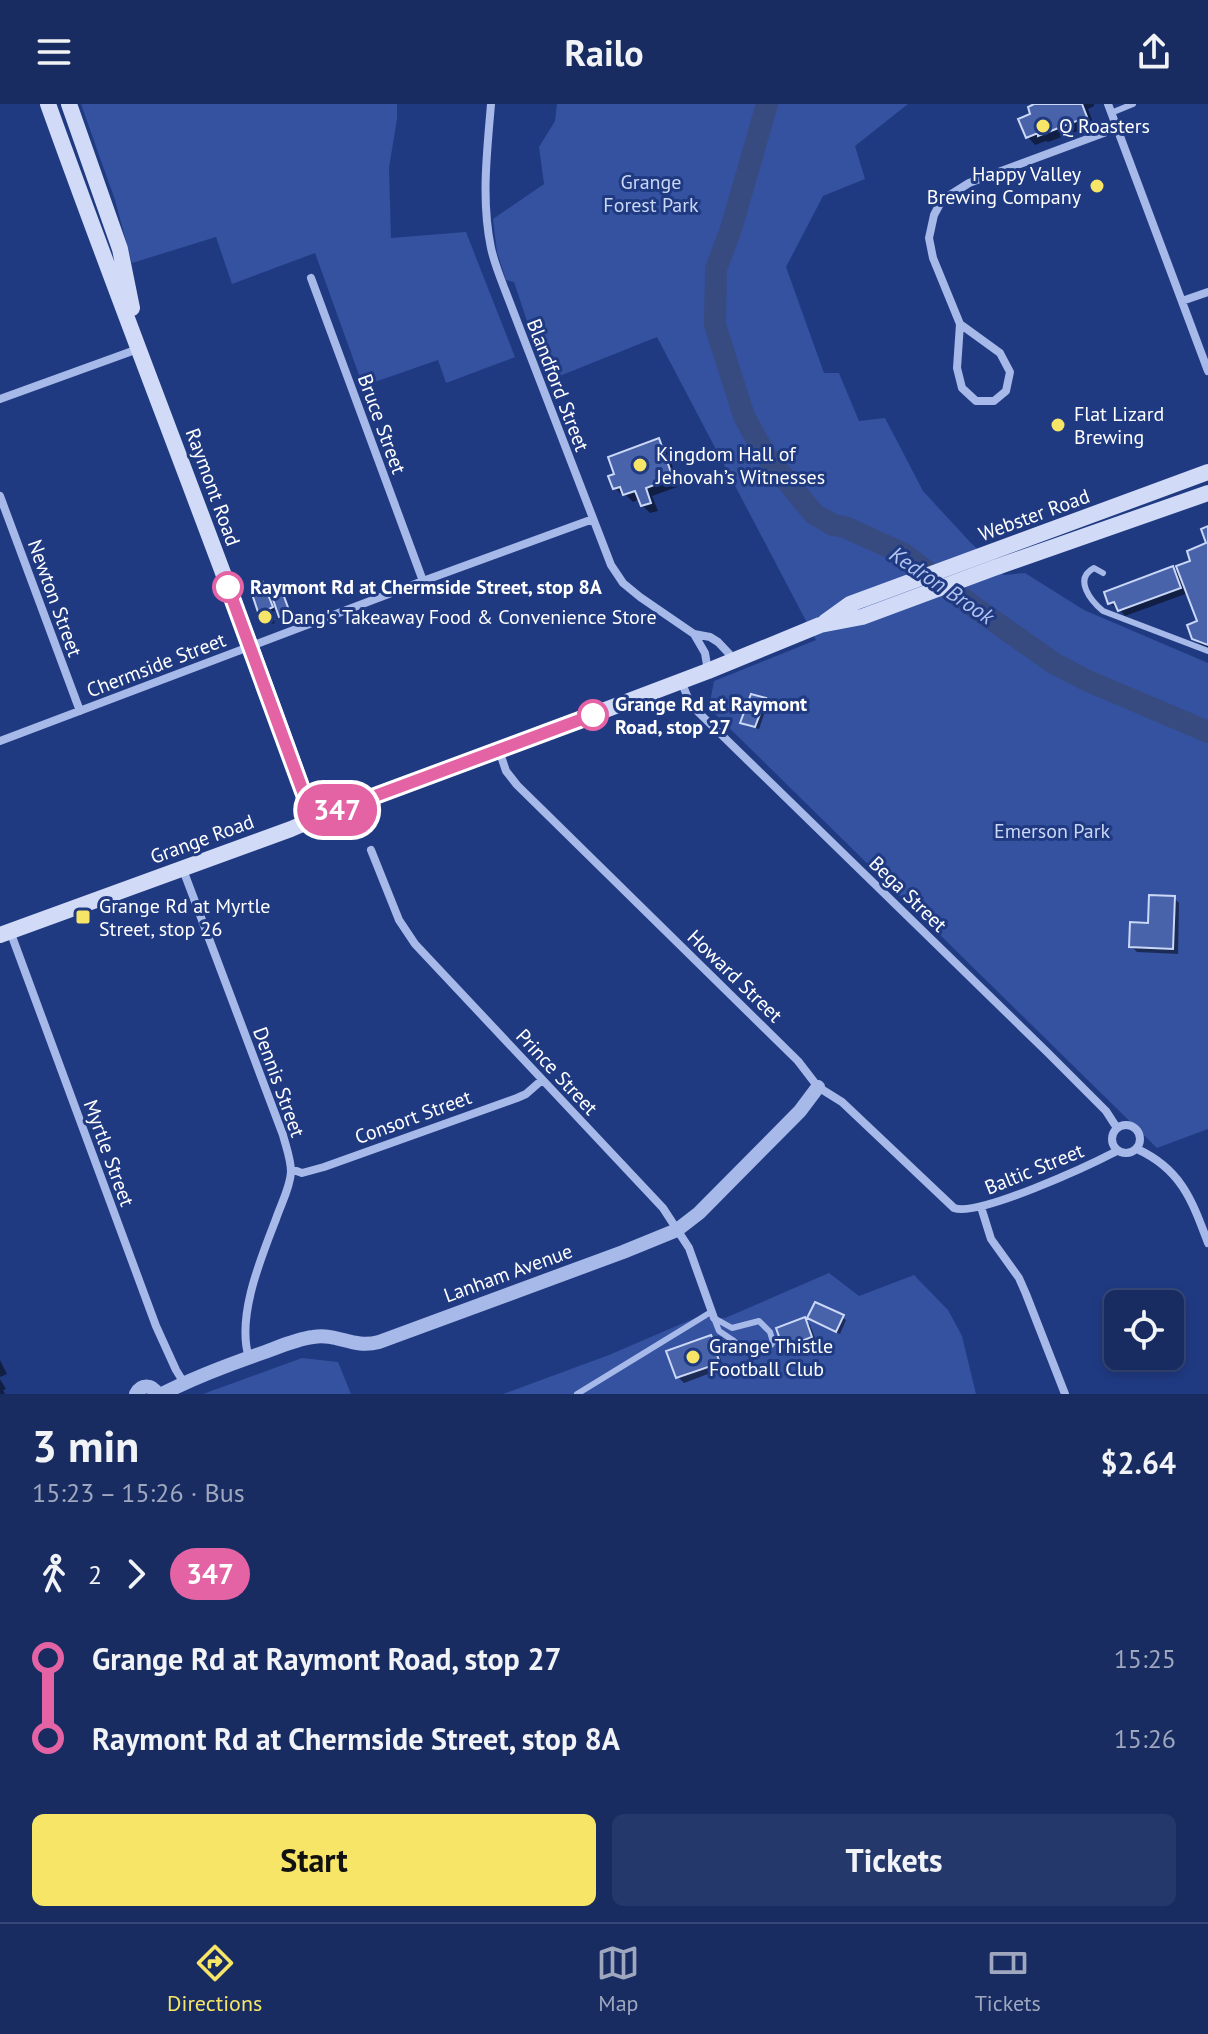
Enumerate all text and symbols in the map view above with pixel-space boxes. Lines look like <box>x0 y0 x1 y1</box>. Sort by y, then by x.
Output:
text: Railo <box>564 29 644 76</box>
icon: menu <box>32 30 76 74</box>
icon: share <box>1132 30 1176 74</box>
place label: Q Roasters <box>1059 113 1150 139</box>
marker: Q Roasters <box>1034 117 1052 135</box>
place label: Happy Valley Brewing Company <box>927 161 1082 210</box>
park label: Grange Forest Park <box>603 169 699 218</box>
marker: Happy Valley Brewing Company <box>1088 177 1106 195</box>
street label: Blandford Street <box>521 315 595 455</box>
street label: Bruce Street <box>352 370 412 478</box>
place label: Flat Lizard Brewing <box>1074 401 1164 450</box>
marker: Flat Lizard Brewing <box>1049 416 1067 434</box>
street label: Raymont Road <box>180 425 246 549</box>
place label: Kingdom Hall of Jehovah’s Witnesses <box>655 441 825 490</box>
marker: Kingdom Hall of Jehovah’s Witnesses <box>631 456 649 474</box>
street label: Webster Road <box>975 483 1093 547</box>
street label: Newton Street <box>22 536 88 660</box>
water label: Kedron Brook <box>884 540 1001 631</box>
marker: Raymont Rd at Chermside Street, stop 8A <box>213 572 243 602</box>
place label: Raymont Rd at Chermside Street, stop 8A <box>250 574 603 600</box>
place label: Dang's Takeaway Food & Convenience Store <box>281 604 657 630</box>
marker: Dang's Takeaway Food & Convenience Store <box>256 608 274 626</box>
street label: Chermside Street <box>83 627 229 703</box>
place label: Grange Rd at Raymont Road, stop 27 <box>615 691 807 740</box>
marker: Grange Rd at Raymont Road, stop 27 <box>578 700 608 730</box>
line badge: 347 <box>291 784 383 836</box>
text: 347 <box>313 791 361 828</box>
street label: Grange Road <box>147 808 257 870</box>
park label: Emerson Park <box>994 818 1110 844</box>
street label: Bega Street <box>863 850 953 938</box>
place label: Grange Rd at Myrtle Street, stop 26 <box>99 893 271 942</box>
marker: Grange Rd at Myrtle Street, stop 26 <box>74 908 92 926</box>
street label: Howard Street <box>682 924 788 1028</box>
street label: Dennis Street <box>247 1023 311 1141</box>
street label: Prince Street <box>510 1023 604 1121</box>
street label: Consort Street <box>351 1084 475 1150</box>
street label: Myrtle Street <box>78 1096 140 1210</box>
street label: Baltic Street <box>981 1137 1088 1201</box>
street label: Lanham Avenue <box>440 1238 576 1308</box>
map controls <box>1104 1290 1184 1370</box>
button: locate <box>1104 1290 1184 1370</box>
place label: Grange Thistle Football Club <box>709 1333 833 1382</box>
marker: Grange Thistle Football Club <box>684 1348 702 1366</box>
text: 3 min <box>32 1417 139 1474</box>
text: $2.64 <box>1101 1443 1176 1482</box>
text: 15:23 – 15:26 · Bus <box>32 1476 245 1509</box>
icon: walk <box>32 1552 76 1596</box>
icon: forward <box>114 1552 158 1596</box>
text: 347 <box>186 1555 234 1592</box>
text: 2 <box>88 1558 102 1591</box>
text: Grange Rd at Raymont Road, stop 27 <box>92 1639 561 1678</box>
text: 15:25 <box>1114 1642 1176 1675</box>
text: Raymont Rd at Chermside Street, stop 8A <box>92 1719 620 1758</box>
text: 15:26 <box>1114 1722 1176 1755</box>
button: Start <box>32 1814 596 1906</box>
button: Tickets <box>612 1814 1176 1906</box>
tab: Directions <box>167 1941 262 2017</box>
tab: Map <box>596 1941 640 2017</box>
tab: Tickets <box>975 1941 1041 2017</box>

